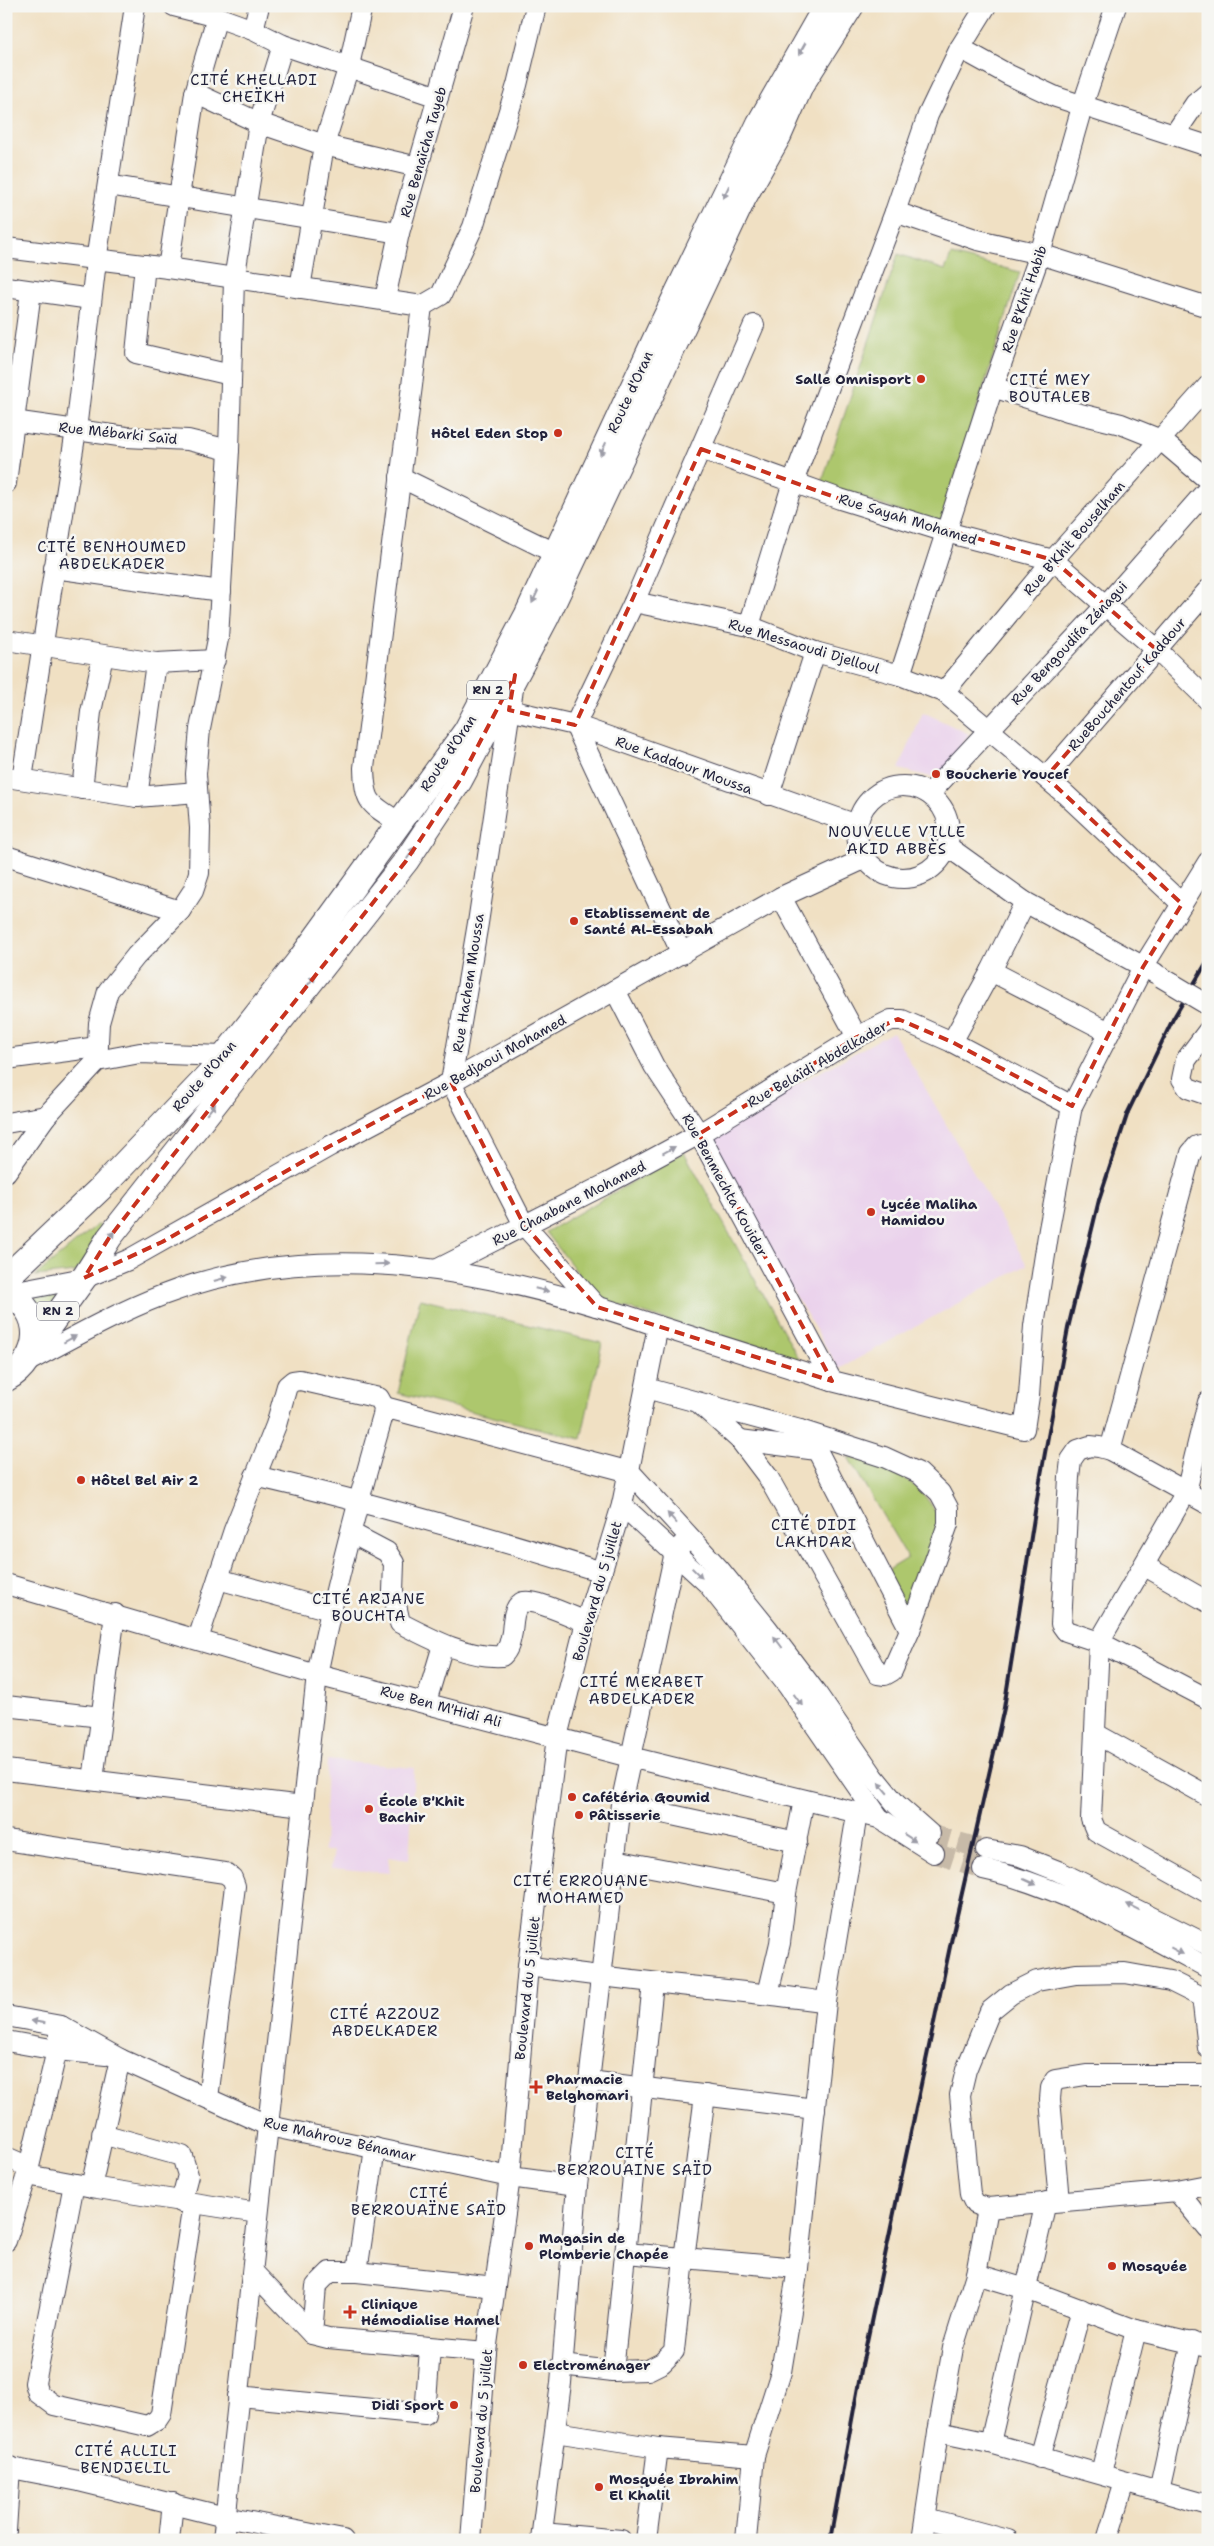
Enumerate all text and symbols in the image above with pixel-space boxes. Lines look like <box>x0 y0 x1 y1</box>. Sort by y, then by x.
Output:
one-way arrow <box>798 41 806 56</box>
district label: CITÉ KHELLADI CHEÏKH <box>190 69 318 107</box>
street label: Rue Benaïcha Tayeb <box>396 85 450 219</box>
one-way arrow <box>722 185 730 199</box>
street label: Rue B'Khit Habib <box>997 243 1051 355</box>
street label: Route d'Oran <box>603 348 657 436</box>
district label: CITÉ MEY BOUTALEB <box>1009 369 1091 407</box>
place label: Salle Omnisport <box>795 370 911 388</box>
marker: Salle Omnisport <box>915 373 927 385</box>
street label: Rue Mébarki Saïd <box>58 418 178 448</box>
place label: Hôtel Eden Stop <box>431 424 548 442</box>
marker: Hôtel Eden Stop <box>552 427 564 439</box>
one-way arrow <box>599 442 608 457</box>
street label: Rue B'Khit Bouselham <box>1019 477 1129 599</box>
street label: Rue Sayah Mohamed <box>837 489 980 549</box>
district label: CITÉ BENHOUMED ABDELKADER <box>37 536 187 574</box>
street label: Rue Bengoudifa Zénagui <box>1007 577 1131 709</box>
one-way arrow <box>531 590 539 604</box>
street label: RueBouchentouf Kaddour <box>1064 613 1190 755</box>
street label: Rue Messaoudi Djelloul <box>726 614 883 678</box>
road number: RN 2 <box>467 680 509 700</box>
street label: Route d'Oran <box>416 711 480 795</box>
street label: Rue Kaddour Moussa <box>613 732 755 798</box>
place label: Boucherie Youcef <box>946 765 1069 783</box>
marker: Boucherie Youcef <box>930 768 942 780</box>
district label: NOUVELLE VILLE AKID ABBÈS <box>828 822 966 859</box>
one-way arrow <box>406 847 416 860</box>
place label: Etablissement de Santé Al-Essabah <box>584 904 713 938</box>
street label: Rue Hachem Moussa <box>448 912 488 1054</box>
marker: Etablissement de Santé Al-Essabah <box>568 915 580 927</box>
one-way arrow <box>306 975 317 988</box>
street label: Rue Bedjaoui Mohamed <box>421 1010 569 1104</box>
street label: Rue Belaïdi Abdelkader <box>744 1016 891 1111</box>
street label: Route d'Oran <box>168 1036 240 1115</box>
one-way arrow <box>205 1103 216 1116</box>
street label: Rue Benmechta Kouider <box>678 1110 772 1260</box>
one-way arrow <box>662 1146 675 1155</box>
street label: Rue Chaabane Mohamed <box>489 1156 649 1250</box>
place label: Lycée Maliha Hamidou <box>881 1195 978 1229</box>
marker: Lycée Maliha Hamidou <box>865 1206 877 1218</box>
one-way arrow <box>105 1231 116 1244</box>
one-way arrow <box>374 1260 390 1268</box>
one-way arrow <box>213 1274 228 1282</box>
one-way arrow <box>534 1286 549 1294</box>
road number: RN 2 <box>37 1302 79 1320</box>
one-way arrow <box>63 1335 78 1343</box>
place label: Hôtel Bel Air 2 <box>91 1471 199 1489</box>
marker: Hôtel Bel Air 2 <box>75 1474 87 1486</box>
one-way arrow <box>666 1513 678 1525</box>
district label: CITÉ DIDI LAKHDAR <box>771 1514 857 1552</box>
street label: Boulevard du 5 juillet <box>568 1519 626 1663</box>
one-way arrow <box>690 1567 702 1579</box>
district label: CITÉ ARJANE BOUCHTA <box>312 1588 426 1626</box>
one-way arrow <box>772 1636 783 1649</box>
district label: CITÉ MERABET ABDELKADER <box>580 1671 704 1709</box>
street label: Rue Ben M'Hidi Ali <box>378 1681 504 1731</box>
one-way arrow <box>793 1693 803 1707</box>
one-way arrow <box>877 1781 888 1794</box>
place label: Cafétéria Goumid <box>582 1788 710 1806</box>
marker: Cafétéria Goumid <box>566 1791 578 1803</box>
place label: École B'Khit Bachir <box>379 1792 465 1826</box>
marker: École B'Khit Bachir <box>363 1803 375 1815</box>
place label: Pâtisserie <box>589 1806 661 1824</box>
marker: Pâtisserie <box>573 1809 585 1821</box>
one-way arrow <box>904 1833 917 1843</box>
district label: CITÉ ERROUANE MOHAMED <box>513 1870 649 1908</box>
one-way arrow <box>1023 1878 1037 1886</box>
one-way arrow <box>1126 1903 1140 1911</box>
street label: Boulevard du 5 juillet <box>510 1915 544 2061</box>
one-way arrow <box>1169 1947 1184 1955</box>
district label: CITÉ AZZOUZ ABDELKADER <box>330 2003 440 2041</box>
one-way arrow <box>30 2017 46 2025</box>
place label: Pharmacie Belghomari <box>546 2070 629 2104</box>
marker: Pharmacie Belghomari <box>530 2081 542 2093</box>
street label: Rue Mahrouz Bénamar <box>262 2113 418 2165</box>
district label: CITÉ BERROUAINE SAÏD <box>557 2142 713 2180</box>
district label: CITÉ BERROUAÏNE SAÏD <box>351 2182 507 2220</box>
place label: Magasin de Plomberie Chapée <box>539 2229 669 2263</box>
marker: Magasin de Plomberie Chapée <box>523 2240 535 2252</box>
place label: Mosquée <box>1122 2257 1187 2275</box>
marker: Mosquée <box>1106 2260 1118 2272</box>
place label: Clinique Hémodialise Hamel <box>361 2295 500 2329</box>
marker: Clinique Hémodialise Hamel <box>343 2305 357 2319</box>
street label: Boulevard du 5 juillet <box>466 2348 496 2494</box>
place label: Electroménager <box>533 2356 651 2374</box>
marker: Electroménager <box>517 2359 529 2371</box>
place label: Didi Sport <box>372 2396 444 2414</box>
marker: Didi Sport <box>448 2399 460 2411</box>
district label: CITÉ ALLILI BENDJELIL <box>75 2440 178 2478</box>
place label: Mosquée Ibrahim El Khalil <box>609 2470 738 2504</box>
marker: Mosquée Ibrahim El Khalil <box>593 2481 605 2493</box>

